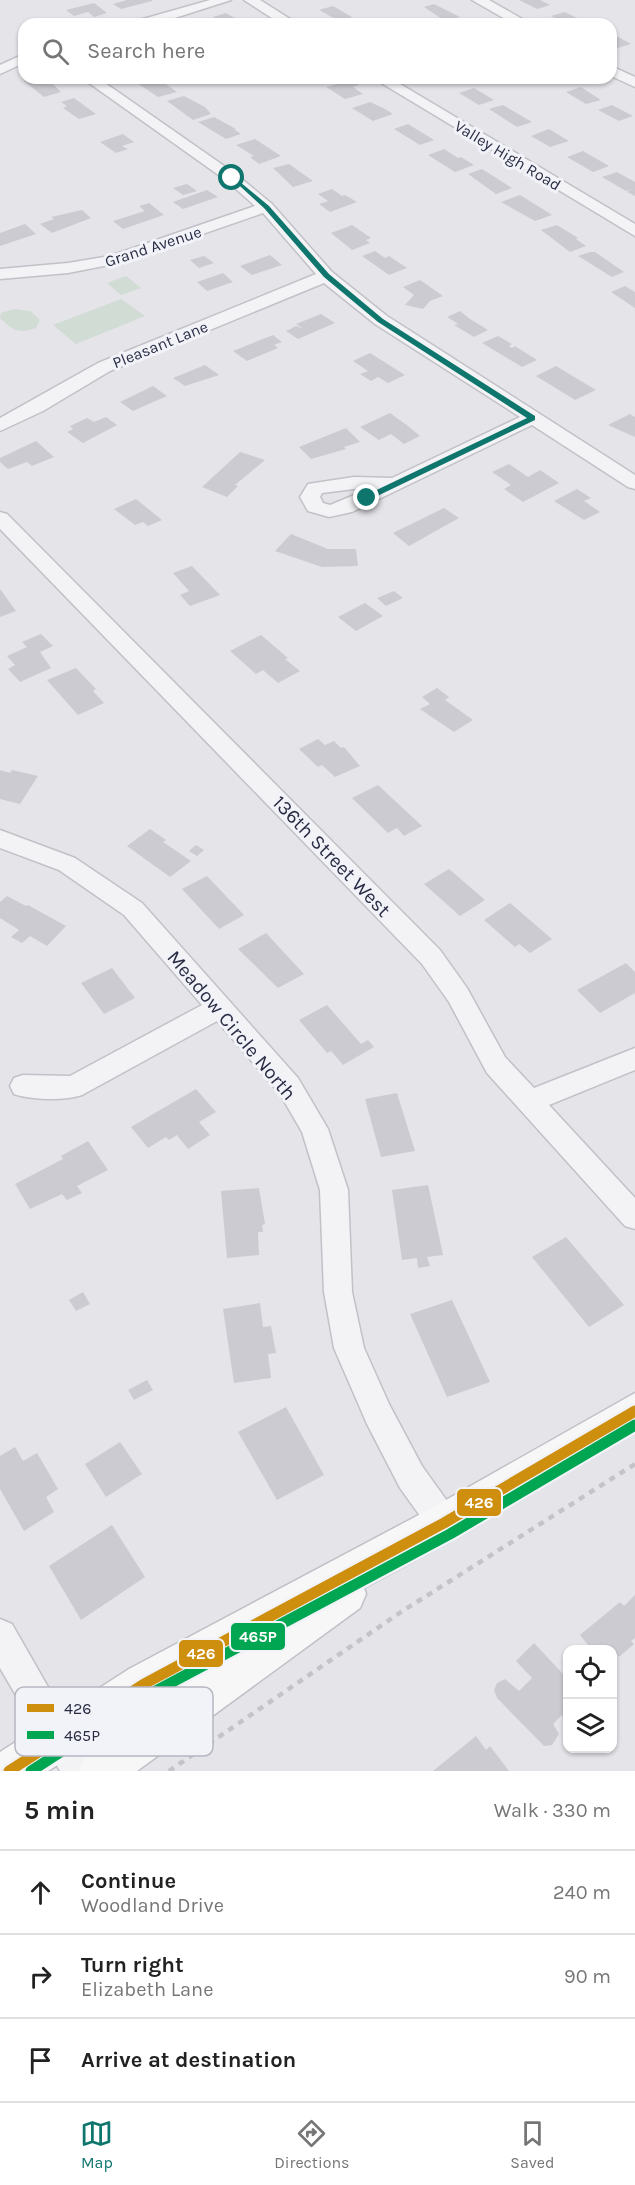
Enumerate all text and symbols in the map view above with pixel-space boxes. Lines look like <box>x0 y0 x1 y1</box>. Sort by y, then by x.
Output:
search box <box>18 18 617 84</box>
icon: search <box>39 35 72 68</box>
text: Search here <box>87 38 205 64</box>
street label: Valley High Road <box>451 116 564 195</box>
route start <box>218 164 244 190</box>
street label: Grand Avenue <box>102 222 204 271</box>
street label: Pleasant Lane <box>110 317 211 372</box>
route end <box>353 484 379 510</box>
street label: 136th Street West <box>268 791 396 922</box>
street label: Meadow Circle North <box>162 946 301 1105</box>
line badge: 426 <box>456 1488 502 1517</box>
text: 426 <box>465 1493 493 1512</box>
line badge: 465P <box>230 1622 286 1651</box>
text: 465P <box>239 1627 277 1646</box>
line badge: 426 <box>178 1639 224 1668</box>
text: 426 <box>187 1644 215 1663</box>
map controls <box>563 1645 617 1753</box>
button: locate <box>563 1645 617 1699</box>
legend <box>15 1687 213 1756</box>
text: 426 <box>64 1699 91 1718</box>
button: layers <box>563 1699 617 1753</box>
text: 465P <box>64 1726 100 1745</box>
text: 5 min <box>24 1795 95 1826</box>
text: Walk · 330 m <box>494 1799 611 1822</box>
text: Continue <box>81 1868 176 1894</box>
icon: ahead <box>24 1876 57 1909</box>
text: 240 m <box>553 1881 611 1904</box>
text: Woodland Drive <box>81 1894 224 1917</box>
text: Turn right <box>81 1952 184 1978</box>
icon: right <box>24 1960 57 1993</box>
text: 90 m <box>564 1965 611 1988</box>
text: Elizabeth Lane <box>81 1978 213 2001</box>
icon: arrive <box>24 2044 57 2077</box>
text: Arrive at destination <box>81 2047 296 2073</box>
tab: Map <box>80 2117 113 2172</box>
tab: Directions <box>274 2117 349 2172</box>
tab: Saved <box>510 2117 555 2172</box>

